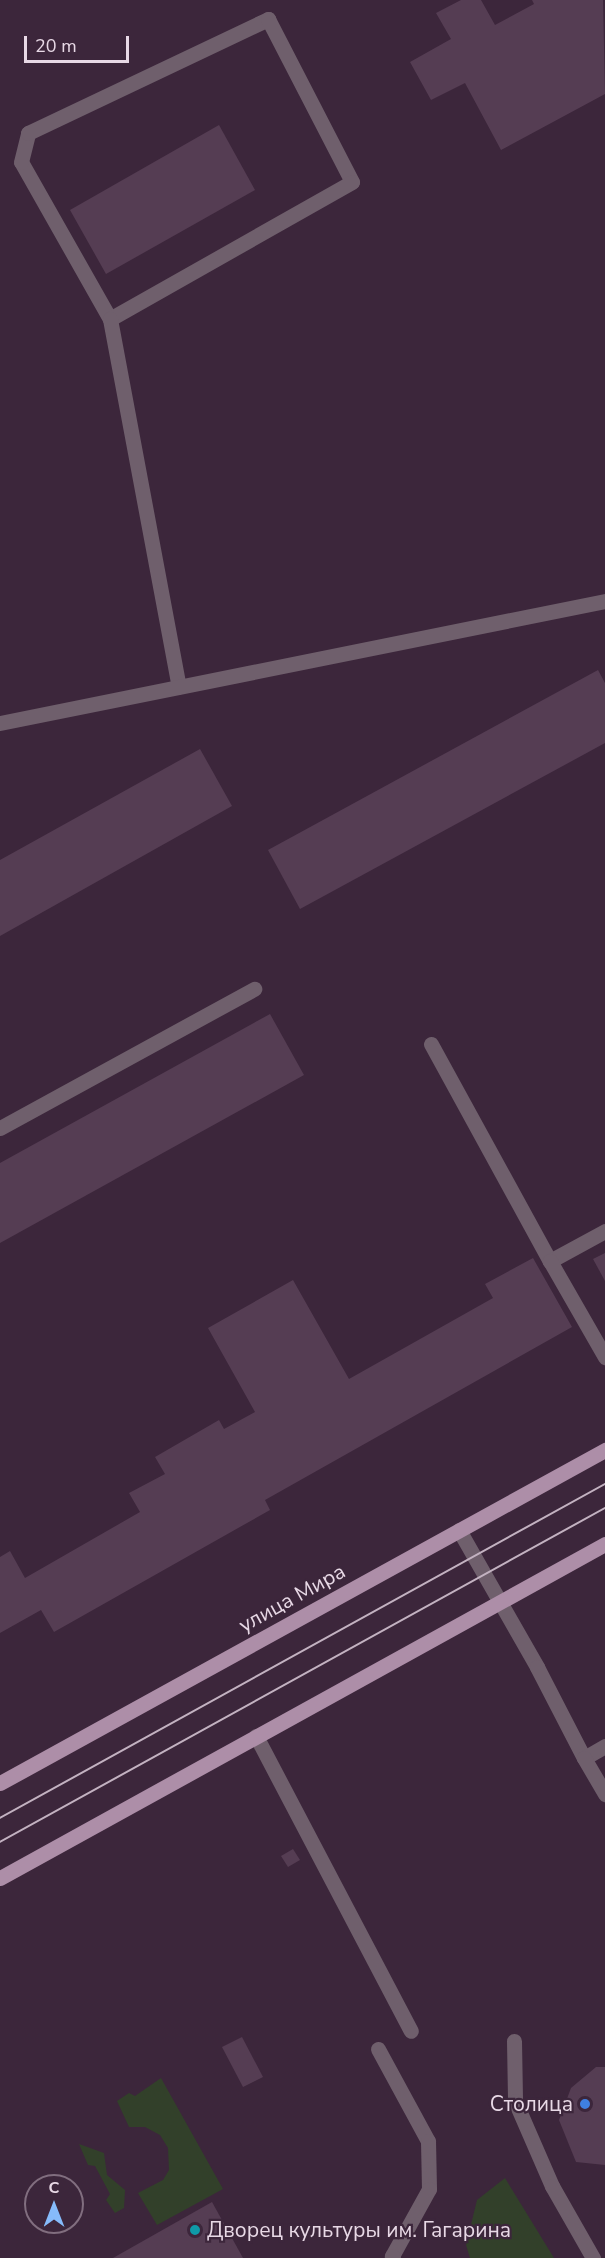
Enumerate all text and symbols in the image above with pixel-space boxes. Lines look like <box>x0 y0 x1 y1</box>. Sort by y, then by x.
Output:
scale bar <box>27 24 132 62</box>
text: 20 m <box>35 34 77 58</box>
street label: улица Мира <box>234 1558 350 1638</box>
place label: Столица <box>490 2091 573 2117</box>
marker: Столица <box>578 2097 592 2111</box>
north arrow <box>24 2174 84 2234</box>
text: С <box>49 2177 59 2199</box>
place label: Дворец культуры им. Гагарина <box>207 2217 511 2243</box>
marker: Дворец культуры им. Гагарина <box>188 2223 202 2237</box>

